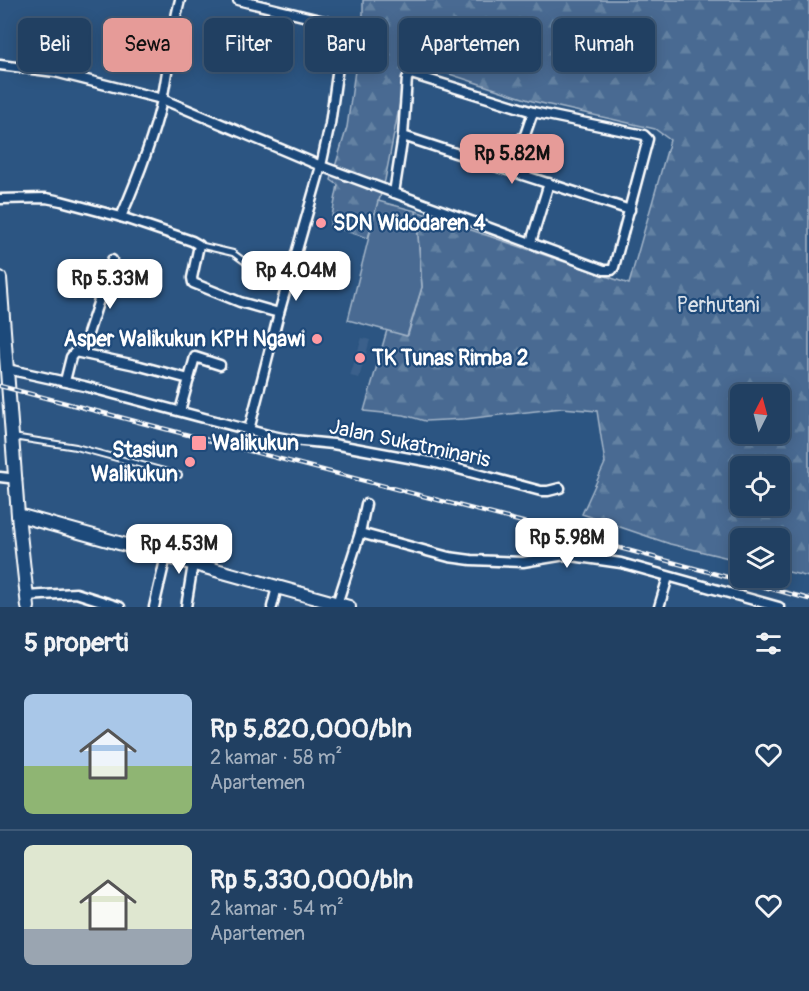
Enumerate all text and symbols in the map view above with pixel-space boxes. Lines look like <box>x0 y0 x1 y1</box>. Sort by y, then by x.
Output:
chip: Beli <box>18 18 91 72</box>
chip: Sewa <box>103 18 192 72</box>
chip: Filter <box>204 18 293 72</box>
chip: Baru <box>305 18 387 72</box>
chip: Apartemen <box>399 18 541 72</box>
chip: Rumah <box>553 18 655 72</box>
pin: Rp 5.82M <box>450 134 574 185</box>
text: Rp 5.82M <box>474 141 550 166</box>
place label: SDN Widodaren 4 <box>333 210 487 237</box>
marker: SDN Widodaren 4 <box>314 216 328 230</box>
pin: Rp 4.04M <box>234 251 358 302</box>
text: Rp 4.04M <box>256 258 337 283</box>
pin: Rp 5.33M <box>48 259 172 310</box>
text: Rp 5.33M <box>71 266 149 291</box>
park label: Perhutani <box>676 292 760 319</box>
place label: Asper Walikukun KPH Ngawi <box>64 326 305 353</box>
marker: Asper Walikukun KPH Ngawi <box>310 332 324 346</box>
place label: TK Tunas Rimba 2 <box>371 345 529 372</box>
marker: TK Tunas Rimba 2 <box>353 351 367 365</box>
north arrow <box>730 384 790 444</box>
map controls <box>730 384 790 588</box>
street label: Jalan Sukatminaris <box>327 413 494 474</box>
place label: Walikukun <box>212 430 299 457</box>
marker: Walikukun <box>190 434 208 452</box>
place label: Stasiun Walikukun <box>91 437 178 488</box>
marker: Stasiun Walikukun <box>183 455 197 469</box>
button: locate <box>730 456 790 516</box>
pin: Rp 5.98M <box>505 518 629 569</box>
pin: Rp 4.53M <box>117 524 241 575</box>
text: Rp 5.98M <box>529 525 605 550</box>
button: layers <box>730 528 790 588</box>
text: Rp 4.53M <box>140 531 218 556</box>
text: 5 properti <box>24 627 128 659</box>
icon: filters <box>752 627 785 660</box>
text: Rp 5,820,000/bln <box>210 713 412 745</box>
icon: home <box>72 718 144 790</box>
icon: heart <box>752 738 785 771</box>
text: 2 kamar · 58 m² <box>210 745 342 770</box>
text: Apartemen <box>210 770 305 795</box>
text: Rp 5,330,000/bln <box>210 864 413 896</box>
icon: home <box>72 869 144 941</box>
icon: heart <box>752 889 785 922</box>
text: 2 kamar · 54 m² <box>210 896 344 921</box>
text: Apartemen <box>210 921 305 946</box>

